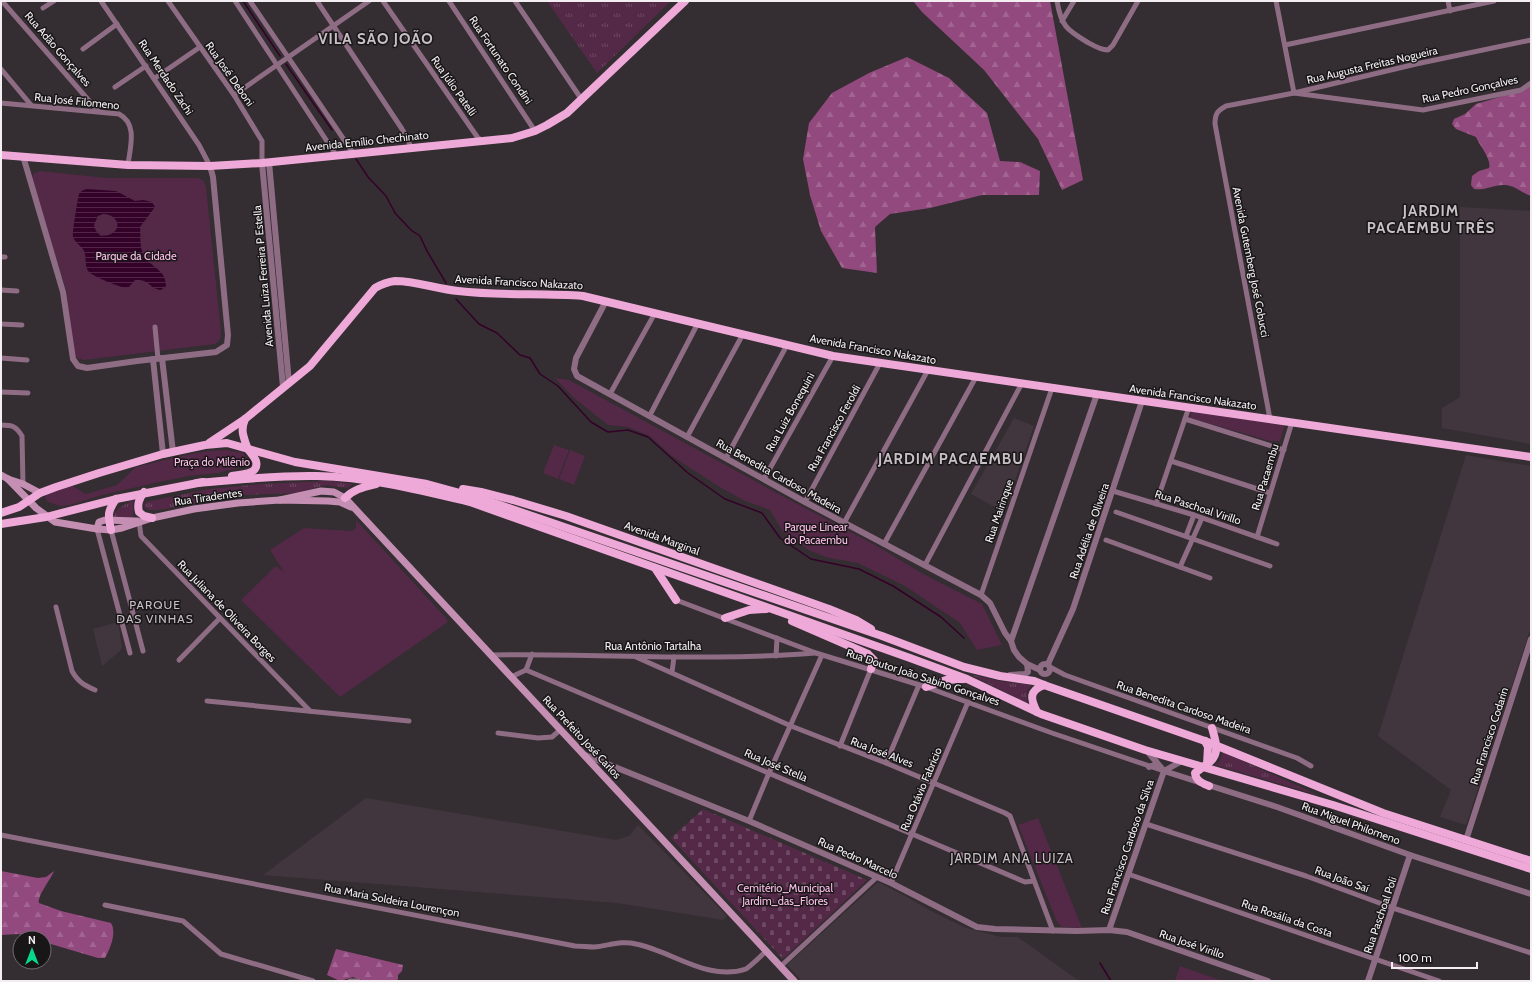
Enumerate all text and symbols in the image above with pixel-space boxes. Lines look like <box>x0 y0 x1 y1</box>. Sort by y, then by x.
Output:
street label: Rua Adão Gonçalves <box>22 9 95 90</box>
street label: Rua Fortunato Condini <box>466 13 536 107</box>
district label: VILA SÃO JOÃO <box>318 30 434 48</box>
street label: Rua Merdado Zachi <box>136 36 196 118</box>
street label: Rua José Deboni <box>203 39 257 109</box>
street label: Rua Augusta Freitas Nogueira <box>1305 43 1439 87</box>
street label: Rua Júlio Patelli <box>428 53 480 119</box>
street label: Rua Pedro Gonçalves <box>1421 72 1520 106</box>
street label: Rua José Filomeno <box>34 90 120 112</box>
street label: Avenida Emílio Chechinato <box>305 128 429 154</box>
street label: Avenida Gutemberg José Cobucci <box>1230 186 1272 338</box>
district label: JARDIM PACAEMBU TRÊS <box>1367 202 1495 237</box>
street label: Avenida Luiza Ferreira P Estella <box>250 204 276 347</box>
park label: Parque da Cidade <box>95 249 177 263</box>
street label: Avenida Francisco Nakazato <box>455 272 583 292</box>
street label: Avenida Francisco Nakazato <box>809 331 937 367</box>
street label: Rua Luiz Bonequini <box>762 370 818 454</box>
street label: Avenida Francisco Nakazato <box>1129 381 1257 413</box>
street label: Rua Francisco Feroldi <box>804 382 864 474</box>
street label: Rua Benedita Cardoso Madeira <box>714 436 845 517</box>
street label: Rua Pacaembu <box>1248 442 1282 512</box>
district label: JARDIM PACAEMBU <box>877 450 1024 468</box>
park label: Praça do Milênio <box>174 455 250 469</box>
street label: Rua Mairinque <box>982 477 1016 544</box>
street label: Rua Adélia de Oliveira <box>1066 480 1112 581</box>
street label: Rua Tiradentes <box>173 485 243 509</box>
street label: Rua Paschoal Virillo <box>1153 486 1243 528</box>
street label: Avenida Marginal <box>622 518 702 558</box>
park label: Parque Linear do Pacaembu <box>784 520 848 547</box>
street label: Rua Juliana de Oliveira Borges <box>175 557 280 665</box>
district label: PARQUE DAS VINHAS <box>116 597 194 626</box>
street label: Rua Antônio Tartalha <box>605 639 702 653</box>
street label: Rua Doutor João Sabino Gonçalves <box>844 646 1002 709</box>
street label: Rua Benedita Cardoso Madeira <box>1115 677 1254 737</box>
street label: Rua Francisco Codarin <box>1467 686 1511 786</box>
street label: Rua Prefeito José Carlos <box>540 692 625 782</box>
street label: Rua José Alves <box>849 734 916 771</box>
street label: Rua José Stella <box>742 745 810 785</box>
street label: Rua Otávio Fabrício <box>897 745 945 833</box>
street label: Rua Francisco Cardoso da Silva <box>1097 777 1157 916</box>
street label: Rua Miguel Philomeno <box>1300 799 1402 847</box>
street label: Rua Pedro Marcelo <box>816 834 900 882</box>
district label: JARDIM ANA LUIZA <box>949 850 1074 866</box>
street label: Rua João Saí <box>1313 863 1372 895</box>
street label: Rua Paschoal Poli <box>1360 875 1400 955</box>
street label: Rua Maria Soldeira Lourençon <box>323 880 461 920</box>
park label: Cemitério_Municipal Jardim_das_Flores <box>737 881 833 908</box>
street label: Rua Rosália da Costa <box>1240 896 1335 940</box>
street label: Rua José Virillo <box>1158 926 1226 962</box>
north arrow <box>12 930 52 970</box>
text: N <box>28 933 36 947</box>
scale bar <box>1392 944 1477 970</box>
text: 100 m <box>1398 950 1432 965</box>

